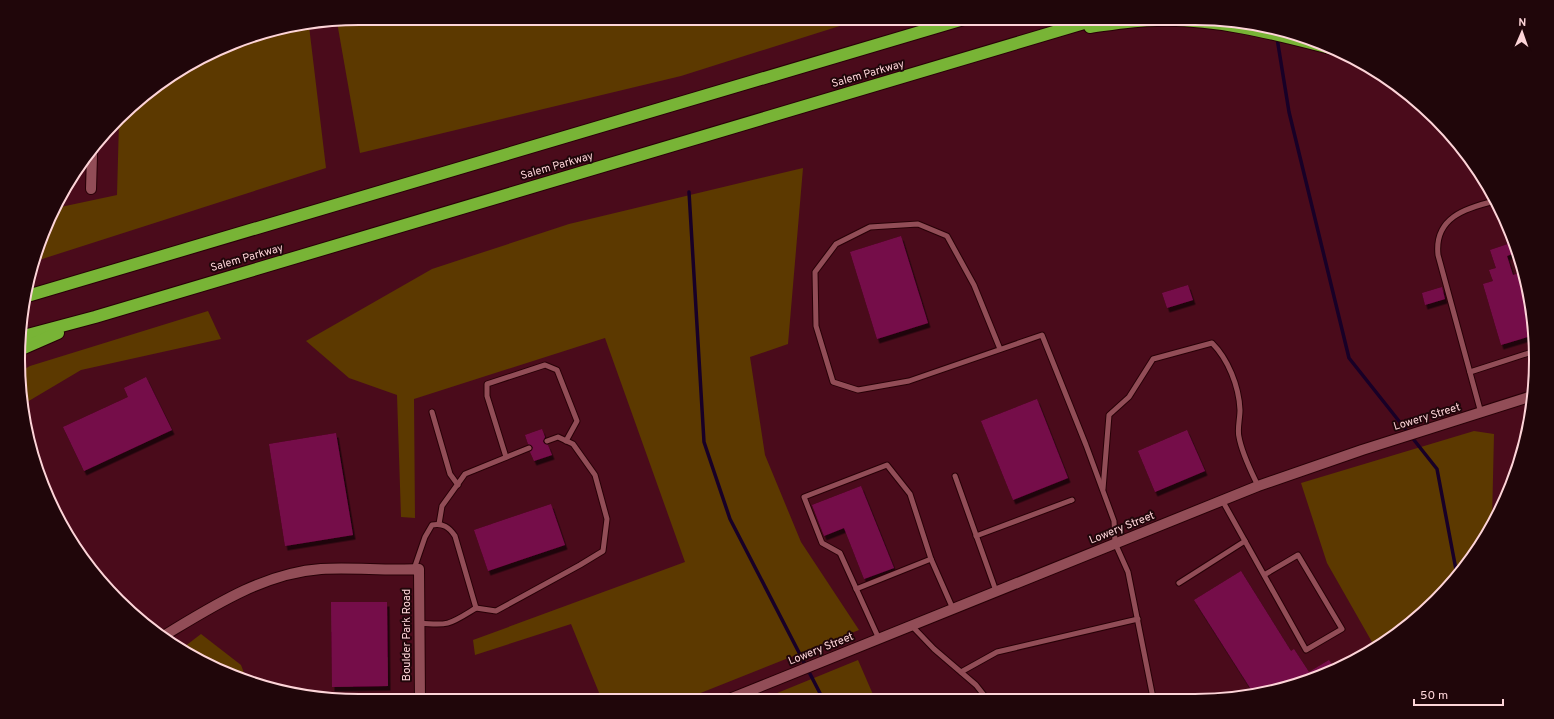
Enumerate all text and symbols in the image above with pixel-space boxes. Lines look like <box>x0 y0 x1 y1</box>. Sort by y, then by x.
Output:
north arrow <box>1502 12 1542 52</box>
text: N <box>1518 16 1527 30</box>
street label: Salem Parkway <box>830 57 906 91</box>
street label: Salem Parkway <box>519 149 595 183</box>
street label: Salem Parkway <box>209 241 285 275</box>
street label: Lowery Street <box>1392 400 1462 434</box>
street label: Lowery Street <box>1087 509 1157 547</box>
street label: Boulder Park Road <box>400 589 414 681</box>
street label: Lowery Street <box>786 630 856 668</box>
scale bar <box>1414 681 1503 707</box>
text: 50 m <box>1420 688 1448 704</box>

